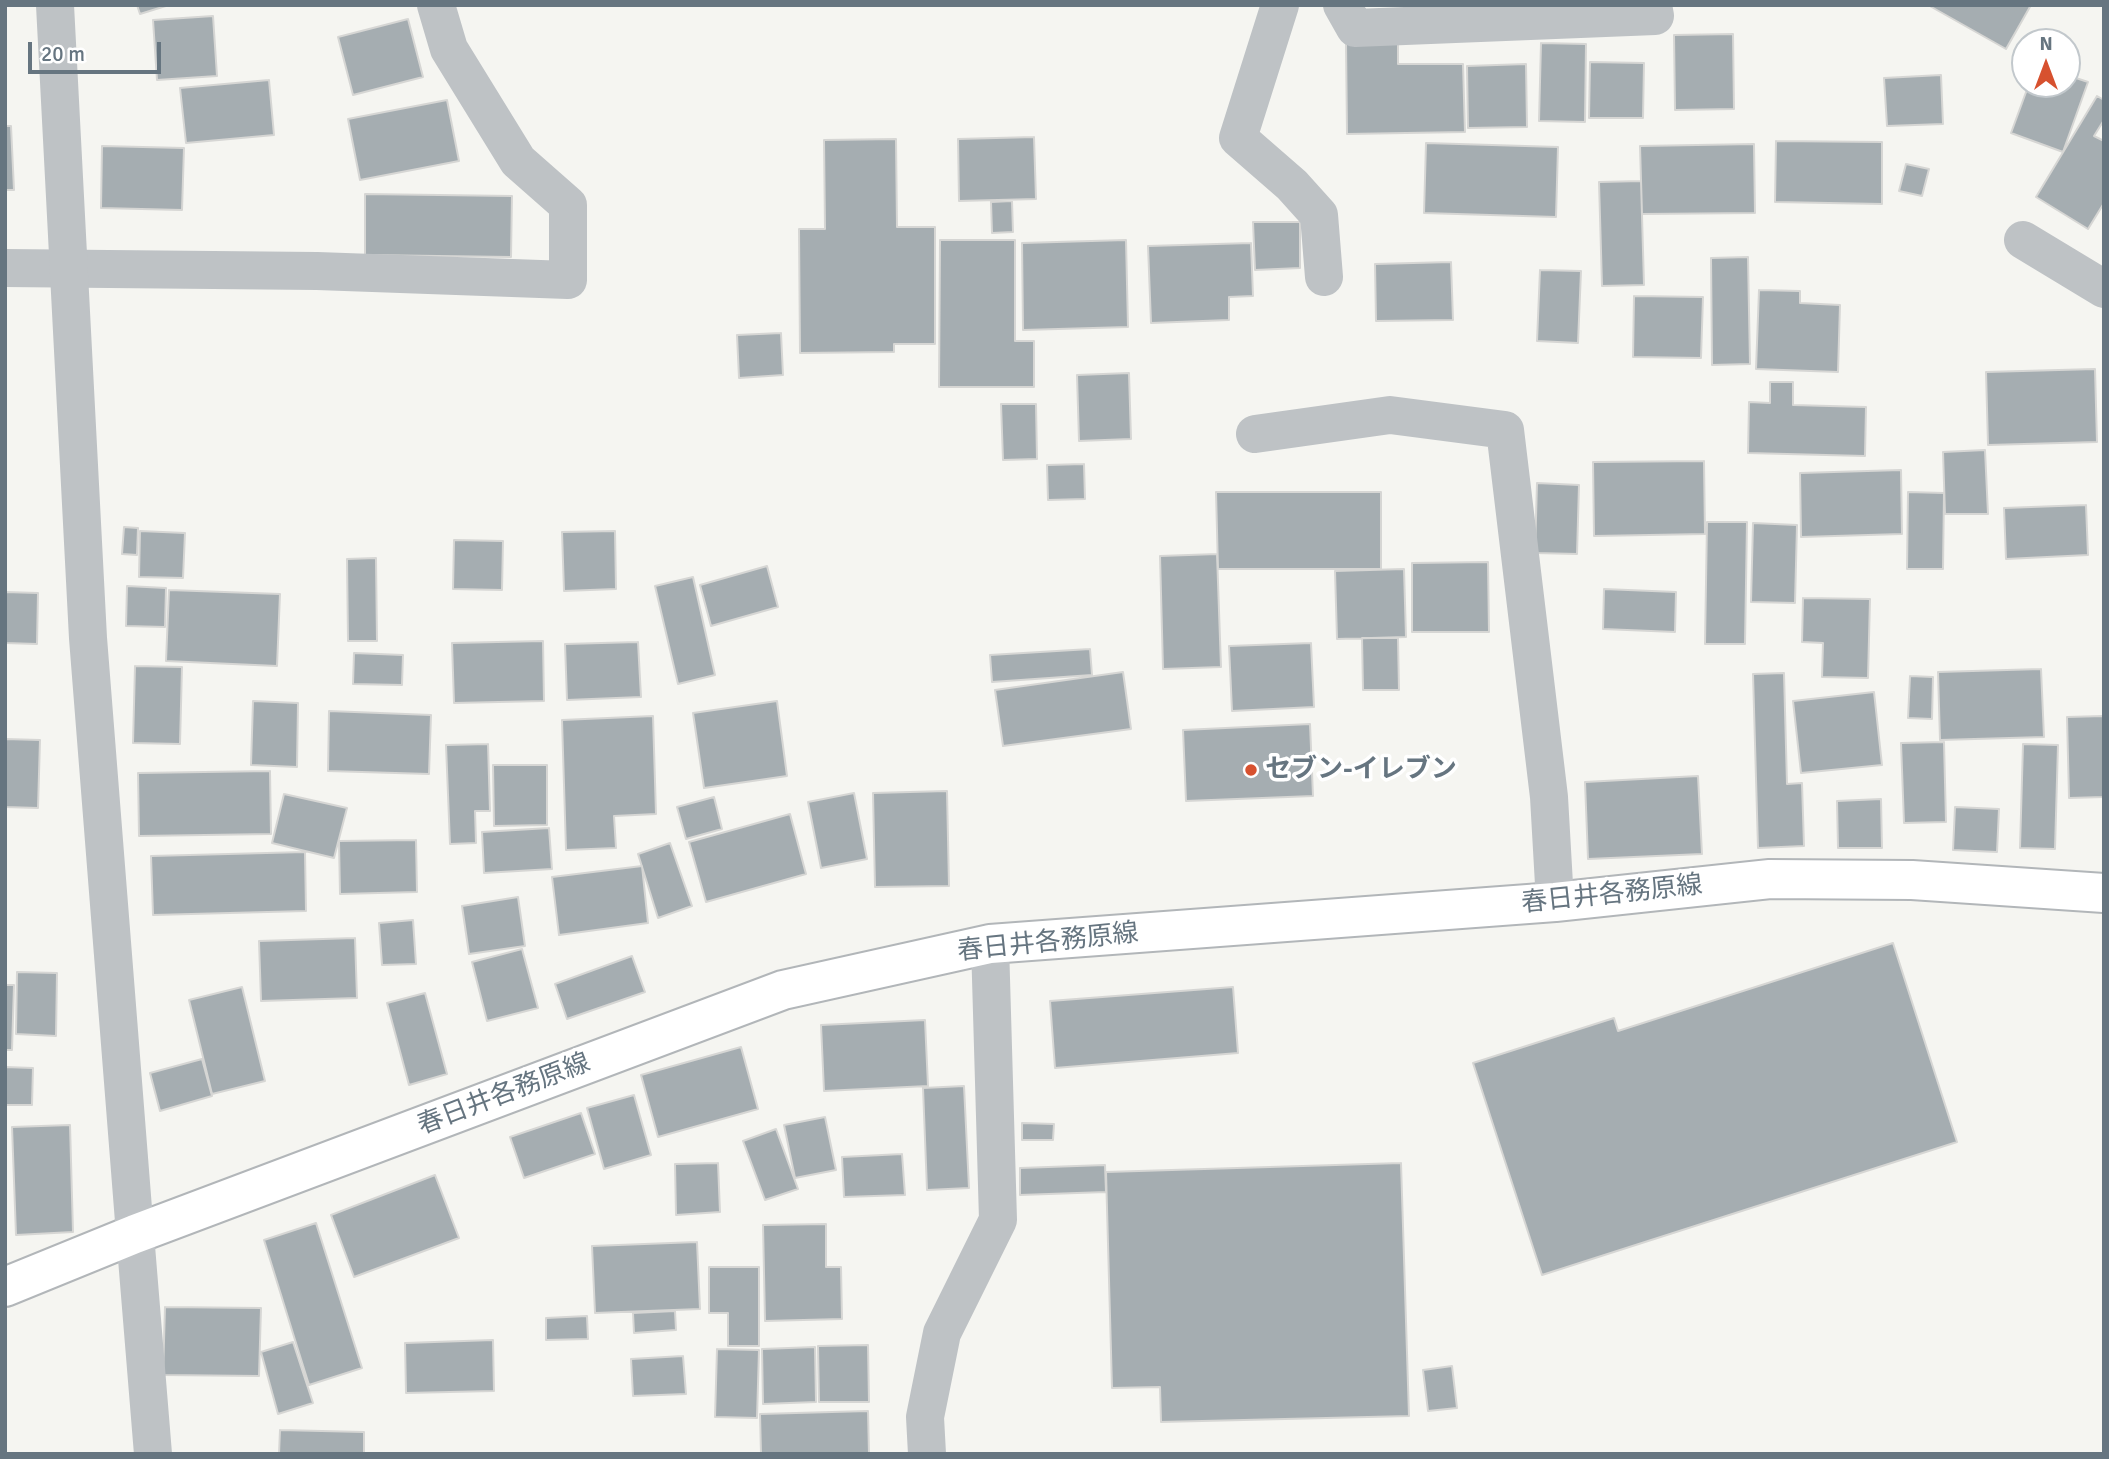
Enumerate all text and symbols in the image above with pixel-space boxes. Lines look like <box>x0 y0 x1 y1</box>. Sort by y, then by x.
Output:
scale bar <box>32 28 164 72</box>
north arrow <box>2011 28 2081 98</box>
text: N <box>2039 32 2053 56</box>
text: 20 m <box>41 41 85 67</box>
place label: セブン-イレブン <box>1265 754 1457 786</box>
marker: セブン-イレブン <box>1243 762 1259 778</box>
street label: 春日井各務原線 <box>1520 870 1704 920</box>
street label: 春日井各務原線 <box>956 918 1140 968</box>
street label: 春日井各務原線 <box>413 1048 595 1142</box>

